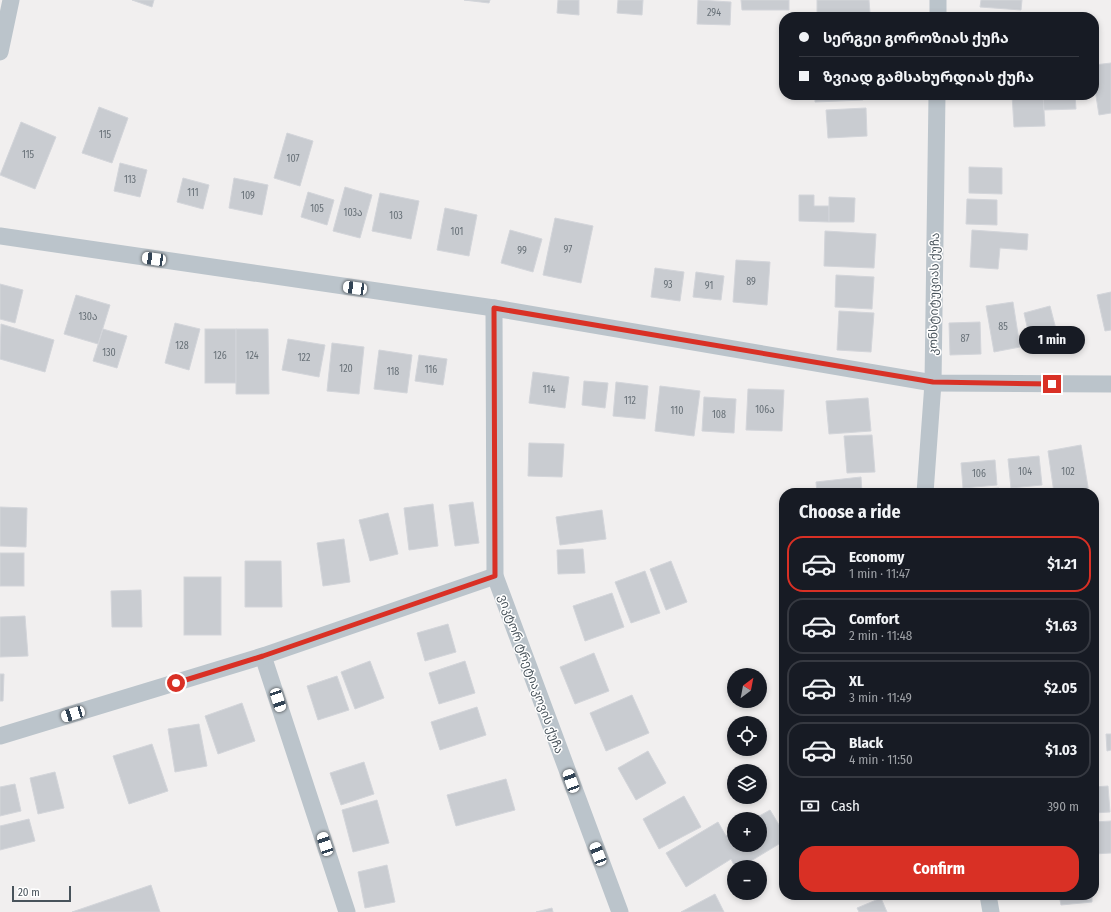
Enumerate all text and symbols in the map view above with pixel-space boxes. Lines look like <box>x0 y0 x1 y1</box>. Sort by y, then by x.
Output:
house number: 294 <box>707 7 721 19</box>
text: სერგეი გოროზიას ქუჩა <box>823 29 1009 47</box>
text: ზვიად გამსახურდიას ქუჩა <box>823 68 1034 86</box>
house number: 115 <box>99 129 112 141</box>
house number: 115 <box>22 149 35 161</box>
house number: 107 <box>287 153 299 165</box>
house number: 113 <box>124 174 137 186</box>
house number: 111 <box>187 187 199 199</box>
house number: 109 <box>241 190 255 202</box>
house number: 105 <box>310 203 324 215</box>
house number: 103ა <box>343 207 363 219</box>
house number: 103 <box>389 210 403 222</box>
house number: 101 <box>451 226 463 238</box>
street label: კონსტიტუციას ქუჩა <box>926 232 942 356</box>
house number: 97 <box>564 244 572 256</box>
house number: 99 <box>517 245 527 257</box>
car <box>141 251 167 267</box>
house number: 89 <box>746 276 756 288</box>
house number: 93 <box>663 279 673 291</box>
car <box>342 280 368 296</box>
house number: 91 <box>705 280 713 292</box>
house number: 130ა <box>78 311 98 323</box>
house number: 85 <box>998 321 1008 333</box>
callout: 1 min <box>1019 326 1085 354</box>
text: 1 min <box>1038 332 1066 347</box>
house number: 87 <box>961 333 969 345</box>
house number: 128 <box>175 340 189 352</box>
house number: 130 <box>102 347 116 359</box>
house number: 126 <box>213 350 227 362</box>
house number: 124 <box>246 350 259 362</box>
house number: 122 <box>298 352 311 364</box>
house number: 120 <box>339 363 353 375</box>
house number: 116 <box>425 364 437 376</box>
house number: 118 <box>387 366 399 378</box>
route end <box>1043 375 1061 393</box>
house number: 114 <box>543 384 555 396</box>
house number: 112 <box>624 395 637 407</box>
house number: 106ა <box>755 404 775 416</box>
house number: 110 <box>671 405 683 417</box>
house number: 108 <box>712 409 726 421</box>
house number: 104 <box>1018 466 1032 478</box>
house number: 102 <box>1061 466 1075 478</box>
house number: 106 <box>972 468 986 480</box>
text: Choose a ride <box>799 501 901 523</box>
icon: car <box>801 546 837 582</box>
text: Economy <box>849 548 904 566</box>
text: $1.21 <box>1047 555 1077 573</box>
text: 1 min · 11:47 <box>849 566 910 581</box>
street label: ვიკტორ ტრეტიაკოვის ქუჩა <box>496 592 566 756</box>
icon: car <box>801 608 837 644</box>
text: Comfort <box>849 610 900 628</box>
text: $1.63 <box>1046 617 1077 635</box>
text: 2 min · 11:48 <box>849 628 912 643</box>
north arrow <box>727 668 767 708</box>
map controls <box>727 668 767 900</box>
icon: car <box>801 670 837 706</box>
text: XL <box>849 672 864 690</box>
route start <box>167 674 185 692</box>
text: $2.05 <box>1044 679 1077 697</box>
car <box>269 687 287 713</box>
text: 3 min · 11:49 <box>849 690 912 705</box>
car <box>60 705 86 723</box>
button: locate <box>727 716 767 756</box>
icon: car <box>801 732 837 768</box>
text: Black <box>849 734 883 752</box>
text: $1.03 <box>1045 741 1077 759</box>
text: 4 min · 11:50 <box>849 752 913 767</box>
button: layers <box>727 764 767 804</box>
car <box>561 768 581 794</box>
icon: cash <box>799 795 821 817</box>
text: Cash <box>831 797 860 815</box>
text: 390 m <box>1047 799 1079 814</box>
button: + <box>727 812 767 852</box>
car <box>316 831 334 857</box>
car <box>588 841 608 867</box>
button: Confirm <box>799 846 1079 892</box>
button: − <box>727 860 767 900</box>
scale bar <box>12 884 71 903</box>
text: 20 m <box>18 886 40 899</box>

